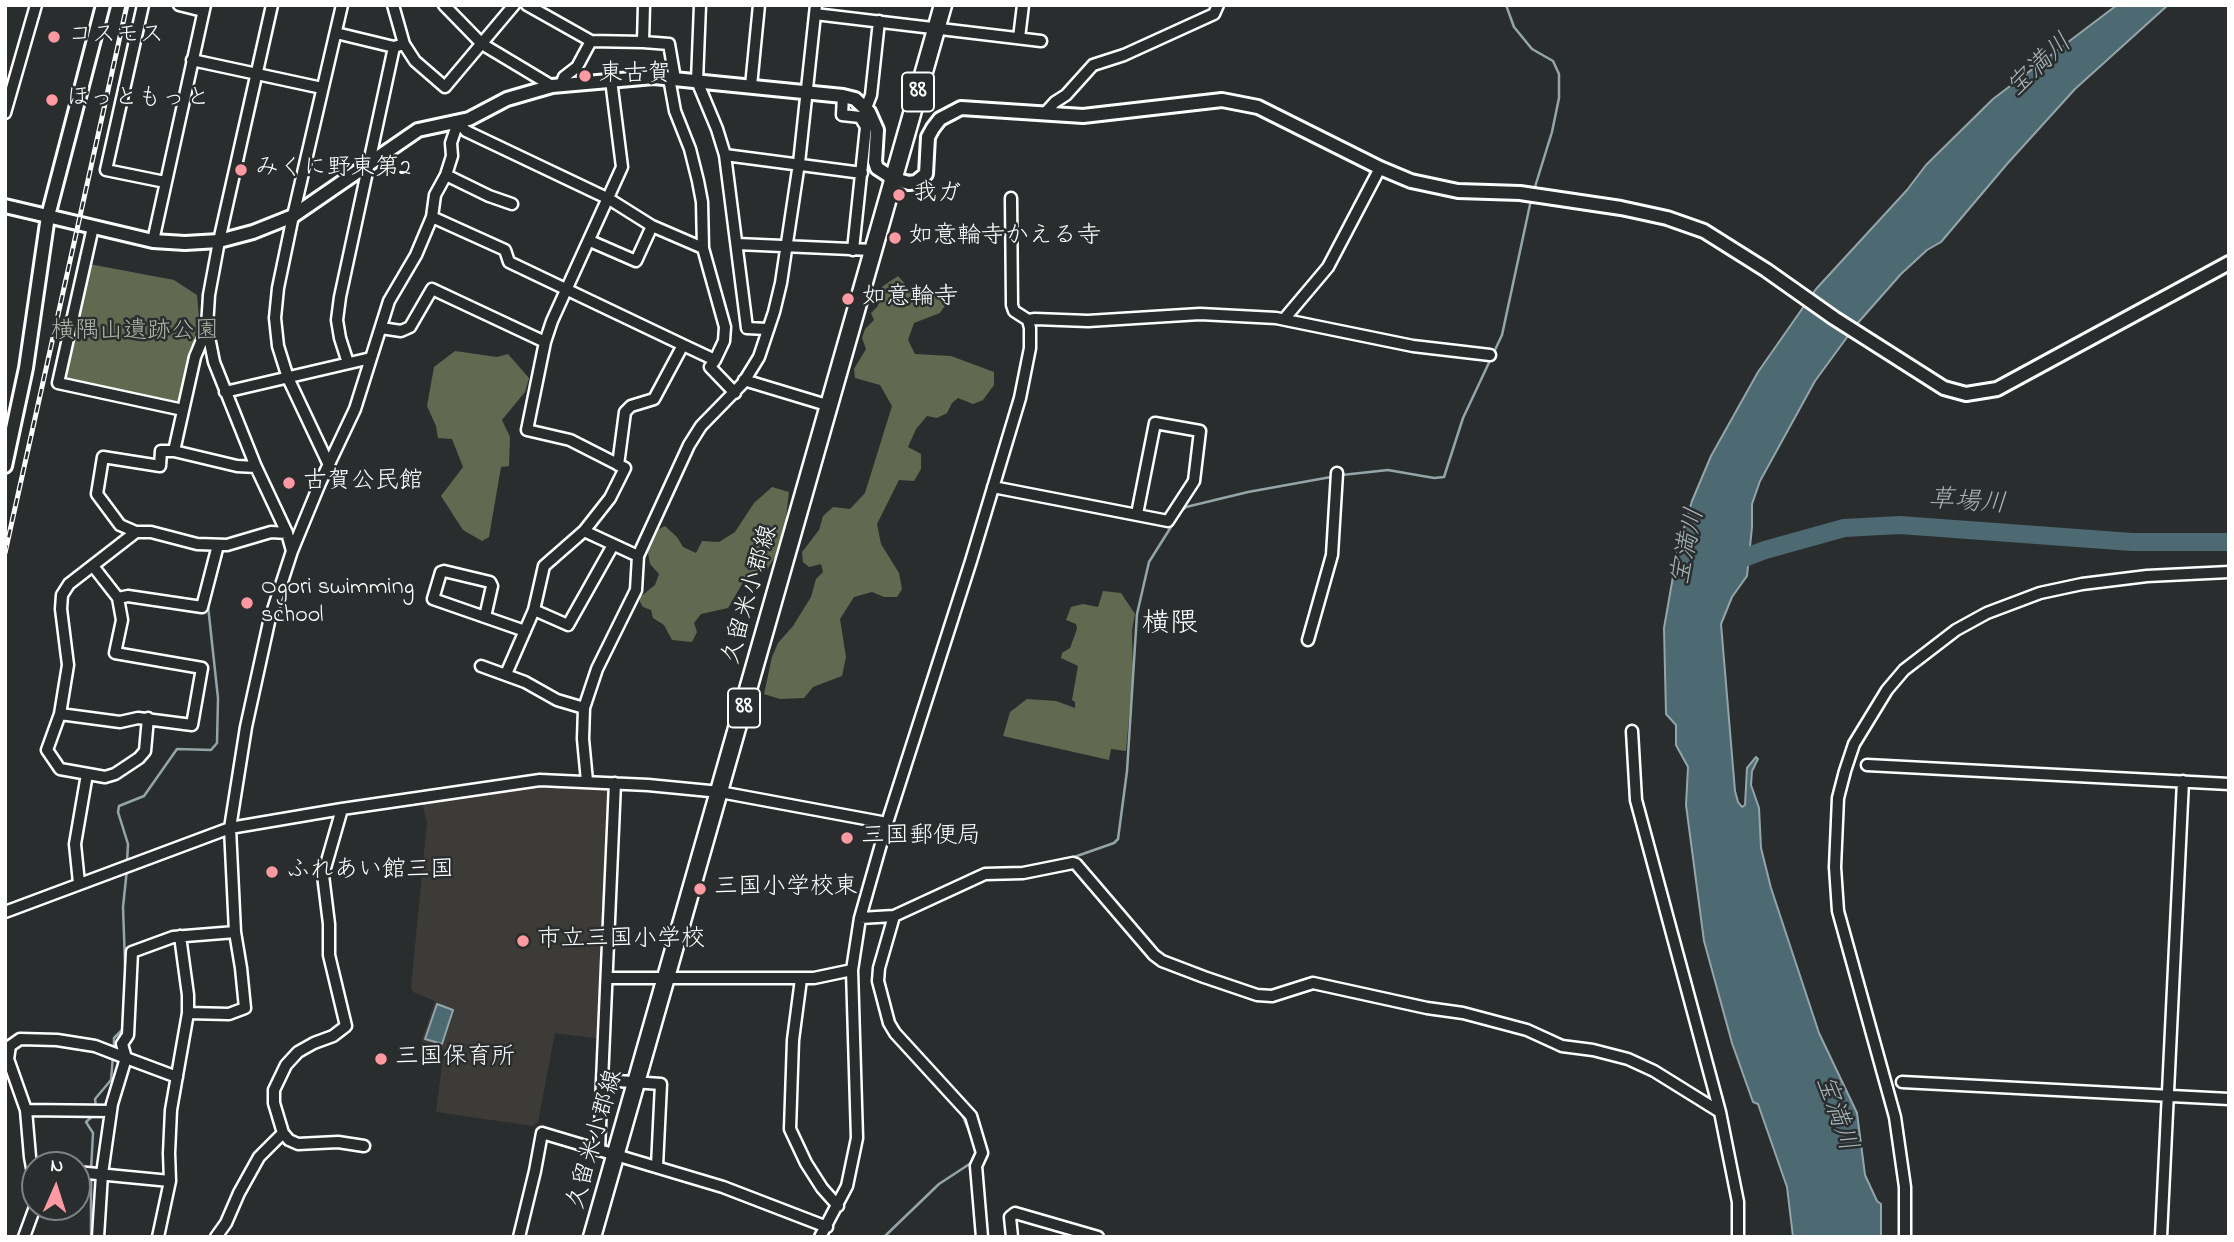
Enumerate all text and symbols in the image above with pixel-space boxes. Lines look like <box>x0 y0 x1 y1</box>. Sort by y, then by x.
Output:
place label: コスモス <box>68 23 164 51</box>
marker: コスモス <box>46 29 62 45</box>
water label: 宝満川 <box>2002 29 2080 105</box>
place label: 東古賀 <box>599 62 671 90</box>
marker: 東古賀 <box>577 68 593 84</box>
road number: 88 <box>902 72 934 111</box>
place label: ほっともっと <box>66 86 210 114</box>
marker: ほっともっと <box>44 92 60 108</box>
place label: みくに野東第2 <box>255 156 411 184</box>
marker: みくに野東第2 <box>233 162 249 178</box>
place label: 我ガ <box>913 181 961 209</box>
marker: 我ガ <box>891 187 907 203</box>
place label: 如意輪寺かえる寺 <box>909 224 1101 252</box>
marker: 如意輪寺かえる寺 <box>887 230 903 246</box>
place label: 如意輪寺 <box>862 285 958 313</box>
marker: 如意輪寺 <box>840 291 856 307</box>
park label: 横隅山遺跡公園 <box>51 319 219 347</box>
place label: 古賀公民館 <box>303 469 423 497</box>
marker: 古賀公民館 <box>281 475 297 491</box>
water label: 草場川 <box>1927 486 2007 522</box>
water label: 宝満川 <box>1667 506 1713 588</box>
street label: 久留米小郡線 <box>718 522 786 668</box>
place label: Ogori swimming school <box>261 575 414 631</box>
marker: Ogori swimming school <box>239 595 255 611</box>
district label: 横隈 <box>1142 609 1198 643</box>
road number: 88 <box>728 688 760 728</box>
place label: 三国郵便局 <box>861 824 981 852</box>
marker: 三国郵便局 <box>839 830 855 846</box>
place label: ふれあい館三国 <box>286 858 454 886</box>
marker: ふれあい館三国 <box>264 864 280 880</box>
place label: 三国小学校東 <box>714 875 858 903</box>
marker: 三国小学校東 <box>692 881 708 897</box>
place label: 市立三国小学校 <box>537 927 705 955</box>
marker: 市立三国小学校 <box>515 933 531 949</box>
place label: 三国保育所 <box>395 1045 515 1073</box>
marker: 三国保育所 <box>373 1051 389 1067</box>
street label: 久留米小郡線 <box>563 1067 631 1213</box>
water label: 宝満川 <box>1807 1072 1861 1156</box>
north arrow <box>21 1151 91 1221</box>
text: N <box>50 1153 64 1180</box>

